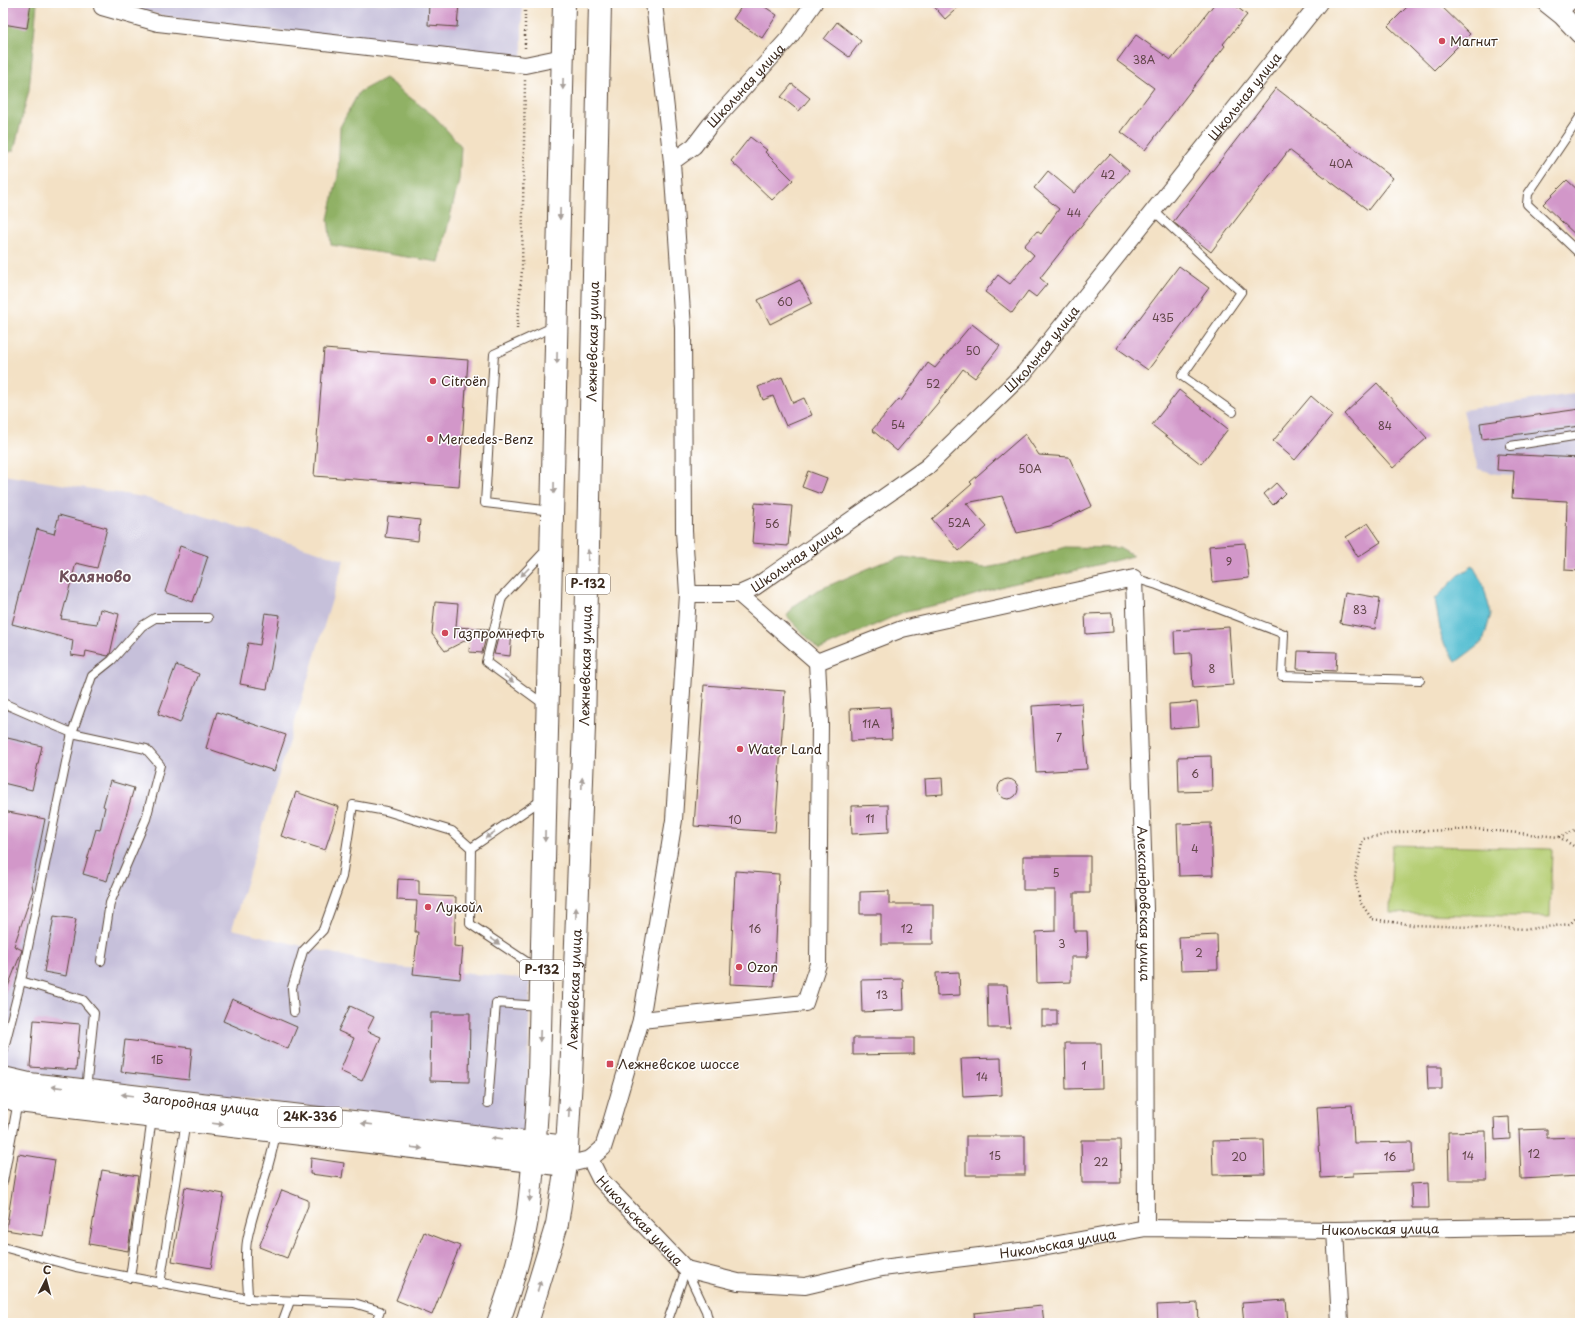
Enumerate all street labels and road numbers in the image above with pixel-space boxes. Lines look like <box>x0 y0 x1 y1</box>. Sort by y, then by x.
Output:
street label: Школьная улица <box>702 38 789 132</box>
street label: Школьная улица <box>1203 47 1286 144</box>
street label: Лежневская улица <box>581 280 603 402</box>
street label: Школьная улица <box>1000 301 1084 396</box>
street label: Школьная улица <box>746 519 847 596</box>
road number: Р-132 <box>566 574 610 594</box>
street label: Лежневская улица <box>574 604 596 726</box>
street label: Александровская улица <box>1133 826 1155 982</box>
street label: Лежневская улица <box>562 928 586 1050</box>
road number: Р-132 <box>520 960 564 980</box>
street label: Загородная улица <box>142 1087 261 1120</box>
road number: 24К-336 <box>278 1107 342 1127</box>
street label: Никольская улица <box>593 1171 688 1270</box>
street label: Никольская улица <box>1321 1218 1440 1239</box>
street label: Никольская улица <box>998 1224 1118 1262</box>

